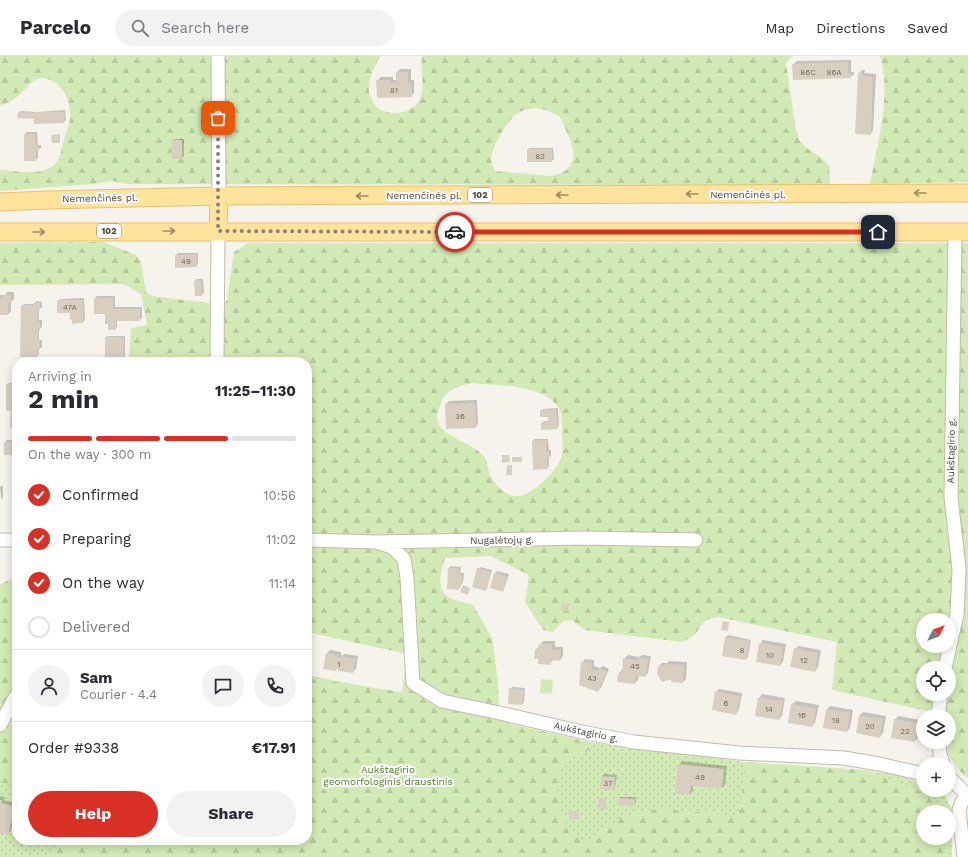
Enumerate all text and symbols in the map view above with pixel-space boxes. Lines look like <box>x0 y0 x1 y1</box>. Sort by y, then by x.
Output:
search box <box>115 10 395 46</box>
text: Parcelo <box>20 16 91 39</box>
icon: search <box>129 17 151 39</box>
text: Search here <box>161 19 249 37</box>
text: Map <box>766 20 794 36</box>
text: Directions <box>816 20 885 36</box>
text: Saved <box>907 20 948 36</box>
house number: 86C <box>800 68 816 77</box>
house number: 86A <box>826 68 842 77</box>
house number: 81 <box>390 86 398 95</box>
pin <box>201 101 235 135</box>
icon: bag <box>207 107 229 129</box>
house number: 82 <box>535 152 545 161</box>
road number: 102 <box>468 188 492 202</box>
street label: Nemenčinės pl. <box>710 189 786 200</box>
one-way arrow <box>914 189 927 197</box>
street label: Nemenčinės pl. <box>386 190 462 201</box>
one-way arrow <box>686 190 699 198</box>
one-way arrow <box>556 191 569 199</box>
street label: Nemenčinės pl. <box>62 192 138 204</box>
one-way arrow <box>356 192 369 200</box>
courier <box>435 212 475 252</box>
pin <box>861 215 895 249</box>
icon: car <box>444 221 466 243</box>
icon: home <box>867 221 889 243</box>
road number: 102 <box>97 224 121 238</box>
one-way arrow <box>162 227 175 235</box>
one-way arrow <box>32 228 45 236</box>
house number: 49 <box>181 257 191 266</box>
house number: 47A <box>63 303 78 312</box>
text: Arriving in <box>28 369 92 384</box>
text: 11:25–11:30 <box>215 382 296 400</box>
text: 2 min <box>28 384 99 414</box>
house number: 36 <box>455 412 465 421</box>
street label: Aukštagirio g. <box>945 418 957 484</box>
text: On the way · 300 m <box>28 447 152 462</box>
icon: check <box>28 484 50 506</box>
text: Confirmed <box>62 486 139 504</box>
text: 10:56 <box>264 488 296 503</box>
icon: check <box>28 528 50 550</box>
text: Preparing <box>62 530 131 548</box>
text: 11:02 <box>266 532 296 547</box>
street label: Nugalėtojų g. <box>470 534 534 546</box>
icon: check <box>28 572 50 594</box>
text: On the way <box>62 574 144 592</box>
text: 11:14 <box>269 576 296 591</box>
north arrow <box>916 613 956 653</box>
map controls <box>916 613 956 845</box>
text: Delivered <box>62 618 130 636</box>
house number: 8 <box>740 646 745 655</box>
house number: 10 <box>766 651 774 660</box>
house number: 12 <box>800 656 808 665</box>
house number: 1 <box>337 660 341 669</box>
button: locate <box>916 661 956 701</box>
house number: 45 <box>630 662 640 671</box>
button: person <box>28 665 70 707</box>
button: chat <box>202 665 244 707</box>
button: phone <box>254 665 296 707</box>
text: Sam <box>80 669 112 687</box>
house number: 43 <box>587 674 597 683</box>
text: Courier · 4.4 <box>80 687 157 702</box>
house number: 6 <box>724 699 729 708</box>
house number: 14 <box>765 705 773 714</box>
button: layers <box>916 709 956 749</box>
house number: 16 <box>798 711 806 720</box>
house number: 18 <box>832 716 840 725</box>
street label: Aukštagirio g. <box>553 720 619 744</box>
house number: 20 <box>865 722 875 731</box>
house number: 22 <box>900 727 910 736</box>
text: Order #9338 <box>28 739 119 757</box>
text: €17.91 <box>252 739 296 757</box>
button: + <box>916 757 956 797</box>
park label: Aukštagirio geomorfologinis draustinis <box>323 764 453 787</box>
house number: 49 <box>695 773 705 782</box>
house number: 37 <box>604 779 613 788</box>
button: Help <box>28 791 158 837</box>
button: Share <box>166 791 296 837</box>
button: − <box>916 805 956 845</box>

